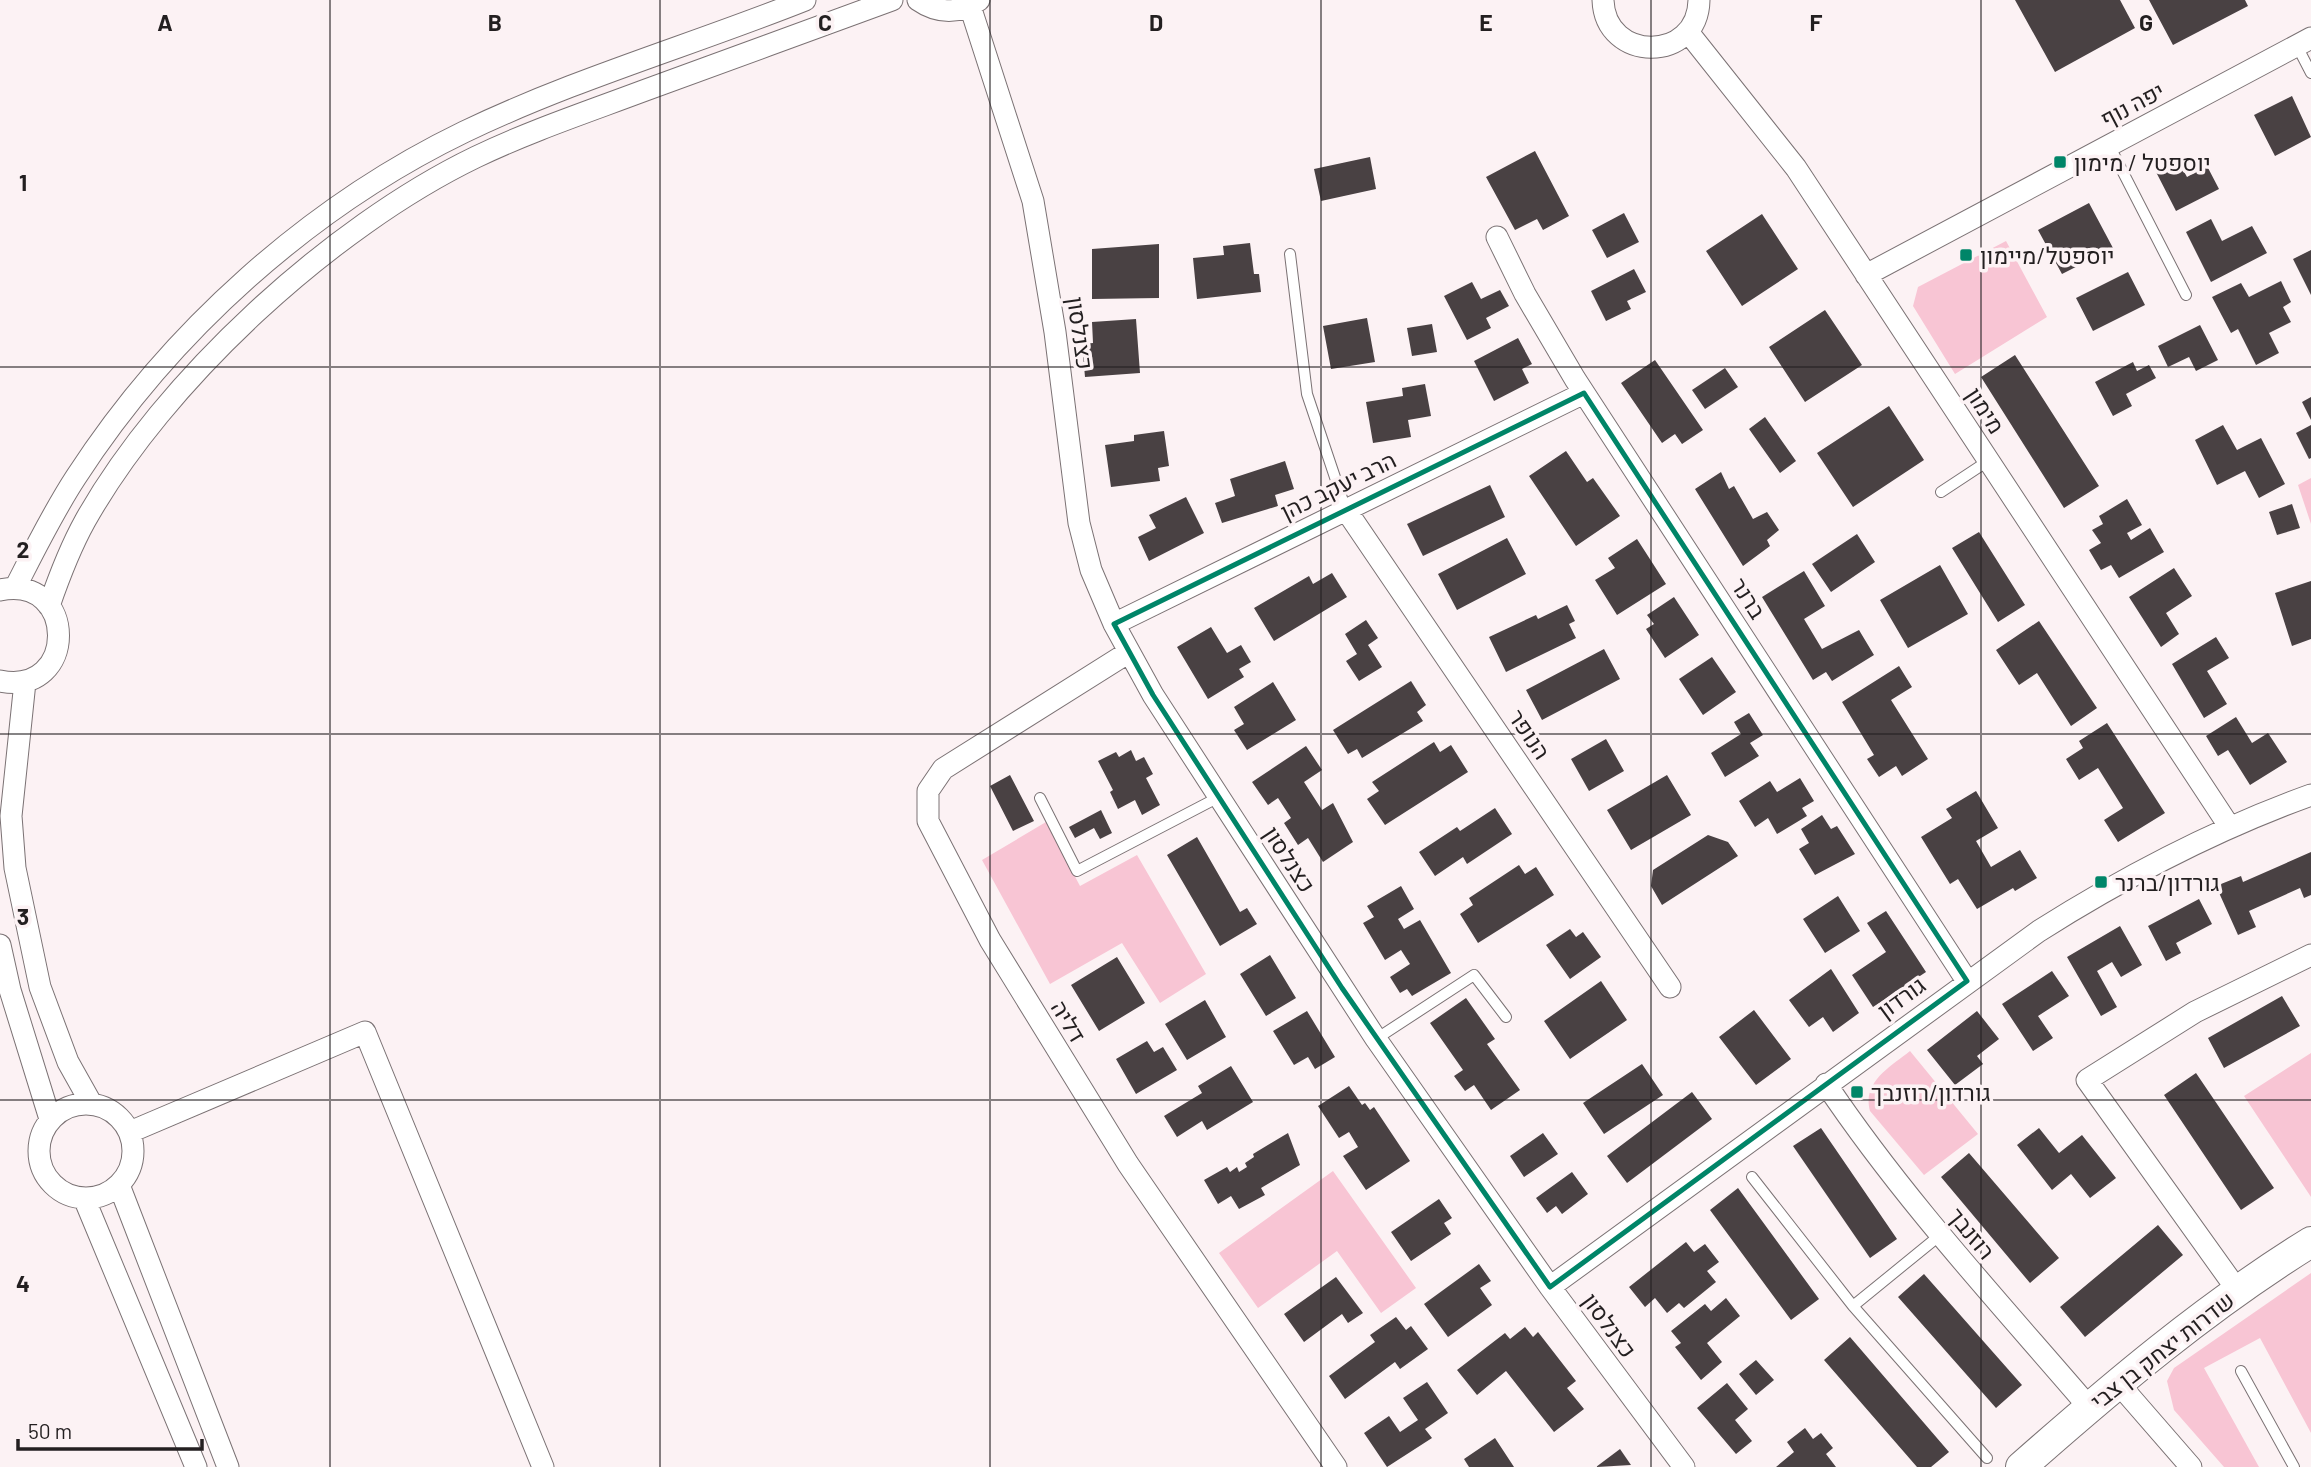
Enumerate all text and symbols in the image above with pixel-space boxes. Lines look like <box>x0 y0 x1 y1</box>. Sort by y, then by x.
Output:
text: A <box>157 8 173 36</box>
text: B <box>488 8 502 36</box>
text: C <box>818 8 832 36</box>
text: D <box>1149 8 1163 36</box>
text: E <box>1479 8 1493 36</box>
text: F <box>1810 8 1823 36</box>
text: G <box>2139 8 2153 36</box>
street label: יפה נוף <box>2095 76 2169 132</box>
place label: יוספטל / מימון <box>2074 148 2211 176</box>
marker: יוספטל / מימון <box>2052 154 2068 170</box>
text: 1 <box>19 168 27 196</box>
place label: יוספטל/מיימון <box>1980 241 2114 269</box>
marker: יוספטל/מיימון <box>1958 247 1974 263</box>
street label: כצנלסון <box>1062 295 1100 371</box>
street label: מימון <box>1961 382 2011 438</box>
street label: הרב יעקב כהן <box>1276 445 1400 525</box>
text: 2 <box>17 535 29 563</box>
street label: ברנר <box>1726 572 1772 624</box>
street label: הנופר <box>1503 704 1557 764</box>
street label: כצנלסון <box>1258 821 1322 897</box>
place label: גורדון/ברנר <box>2115 868 2220 896</box>
marker: גורדון/ברנר <box>2093 874 2109 890</box>
text: 3 <box>17 902 29 930</box>
street label: גורדון <box>1872 970 1930 1024</box>
street label: דליה <box>1046 995 1092 1047</box>
place label: גורדון/רוזנבך <box>1871 1078 1991 1106</box>
marker: גורדון/רוזנבך <box>1849 1084 1865 1100</box>
street label: רוזנבך <box>1943 1202 2001 1264</box>
text: 4 <box>16 1269 30 1297</box>
street label: שדרות יצחק בן צבי <box>2085 1285 2239 1415</box>
street label: כצנלסון <box>1577 1287 1643 1363</box>
scale bar <box>18 1408 201 1452</box>
text: 50 m <box>28 1418 72 1443</box>

